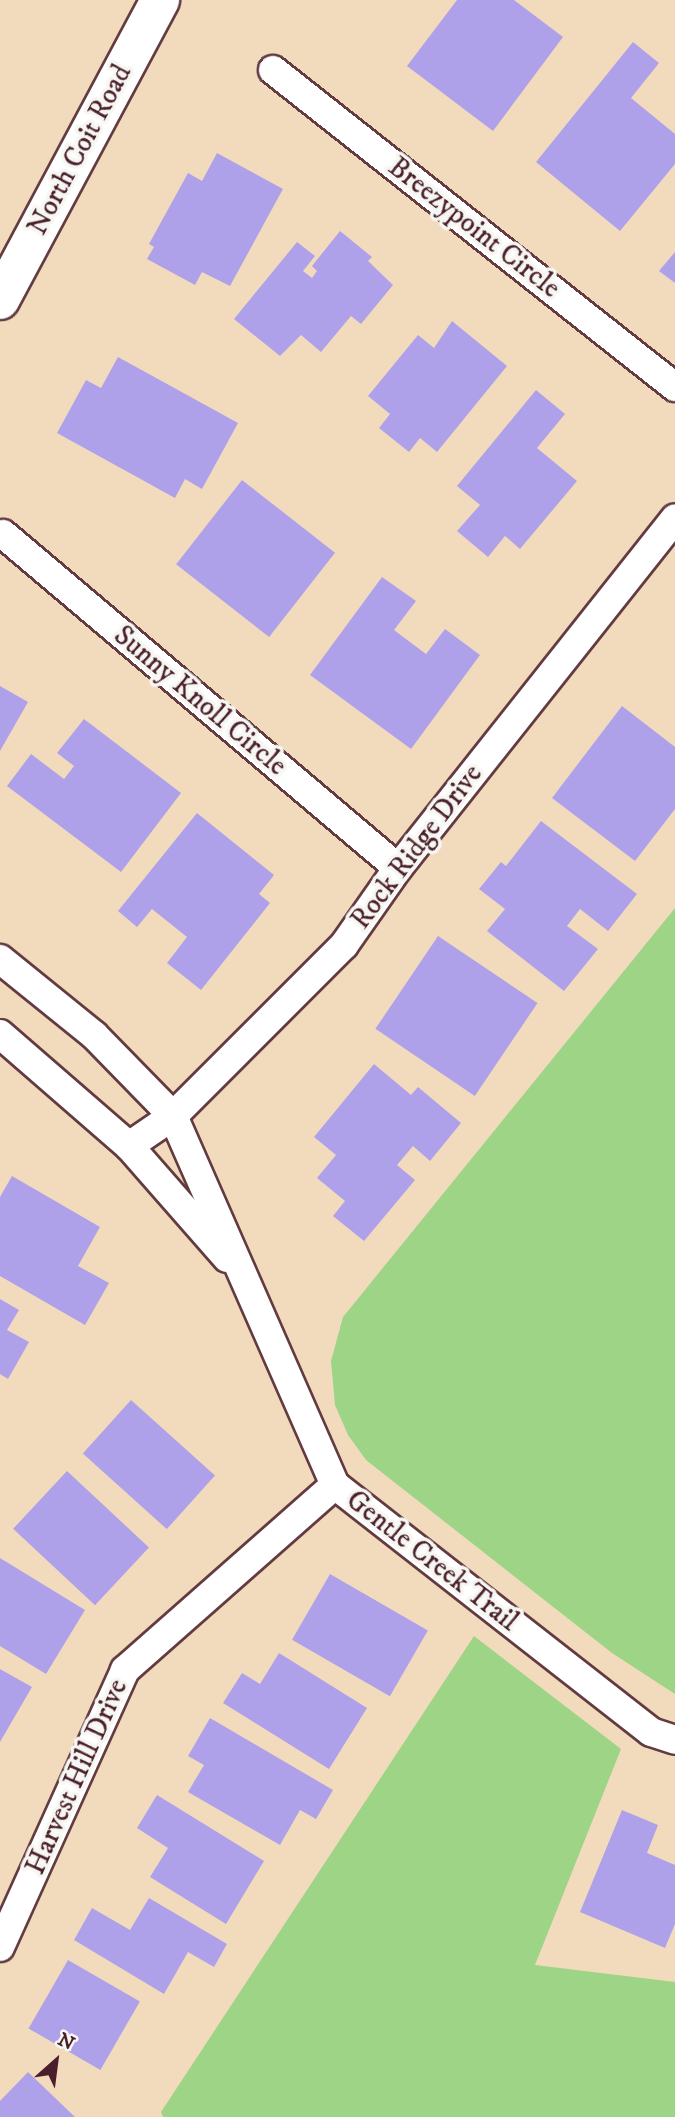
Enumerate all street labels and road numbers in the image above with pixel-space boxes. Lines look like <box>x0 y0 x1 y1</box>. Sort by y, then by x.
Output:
street label: North Coit Road <box>21 59 139 241</box>
street label: Breezypoint Circle <box>381 150 567 306</box>
street label: Sunny Knoll Circle <box>107 619 293 783</box>
street label: Rock Ridge Drive <box>344 758 490 936</box>
street label: Gentle Creek Trail <box>339 1483 525 1639</box>
street label: Harvest Hill Drive <box>19 1674 135 1880</box>

